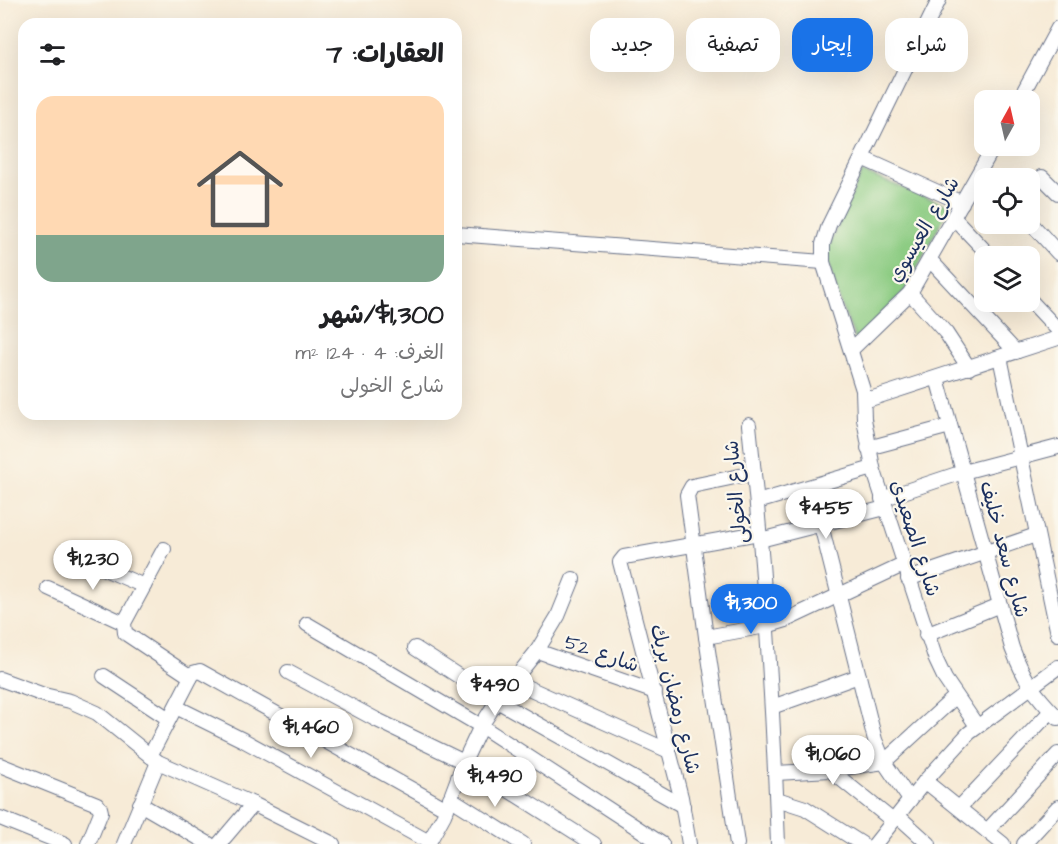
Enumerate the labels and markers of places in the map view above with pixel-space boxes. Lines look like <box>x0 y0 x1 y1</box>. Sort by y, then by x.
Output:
pin: $455 <box>790 489 862 540</box>
pin: $1,230 <box>44 540 142 591</box>
pin: $1,300 <box>702 584 800 635</box>
pin: $490 <box>459 666 531 717</box>
pin: $1,460 <box>262 708 360 759</box>
pin: $1,060 <box>784 735 882 786</box>
pin: $1,490 <box>446 757 544 808</box>

